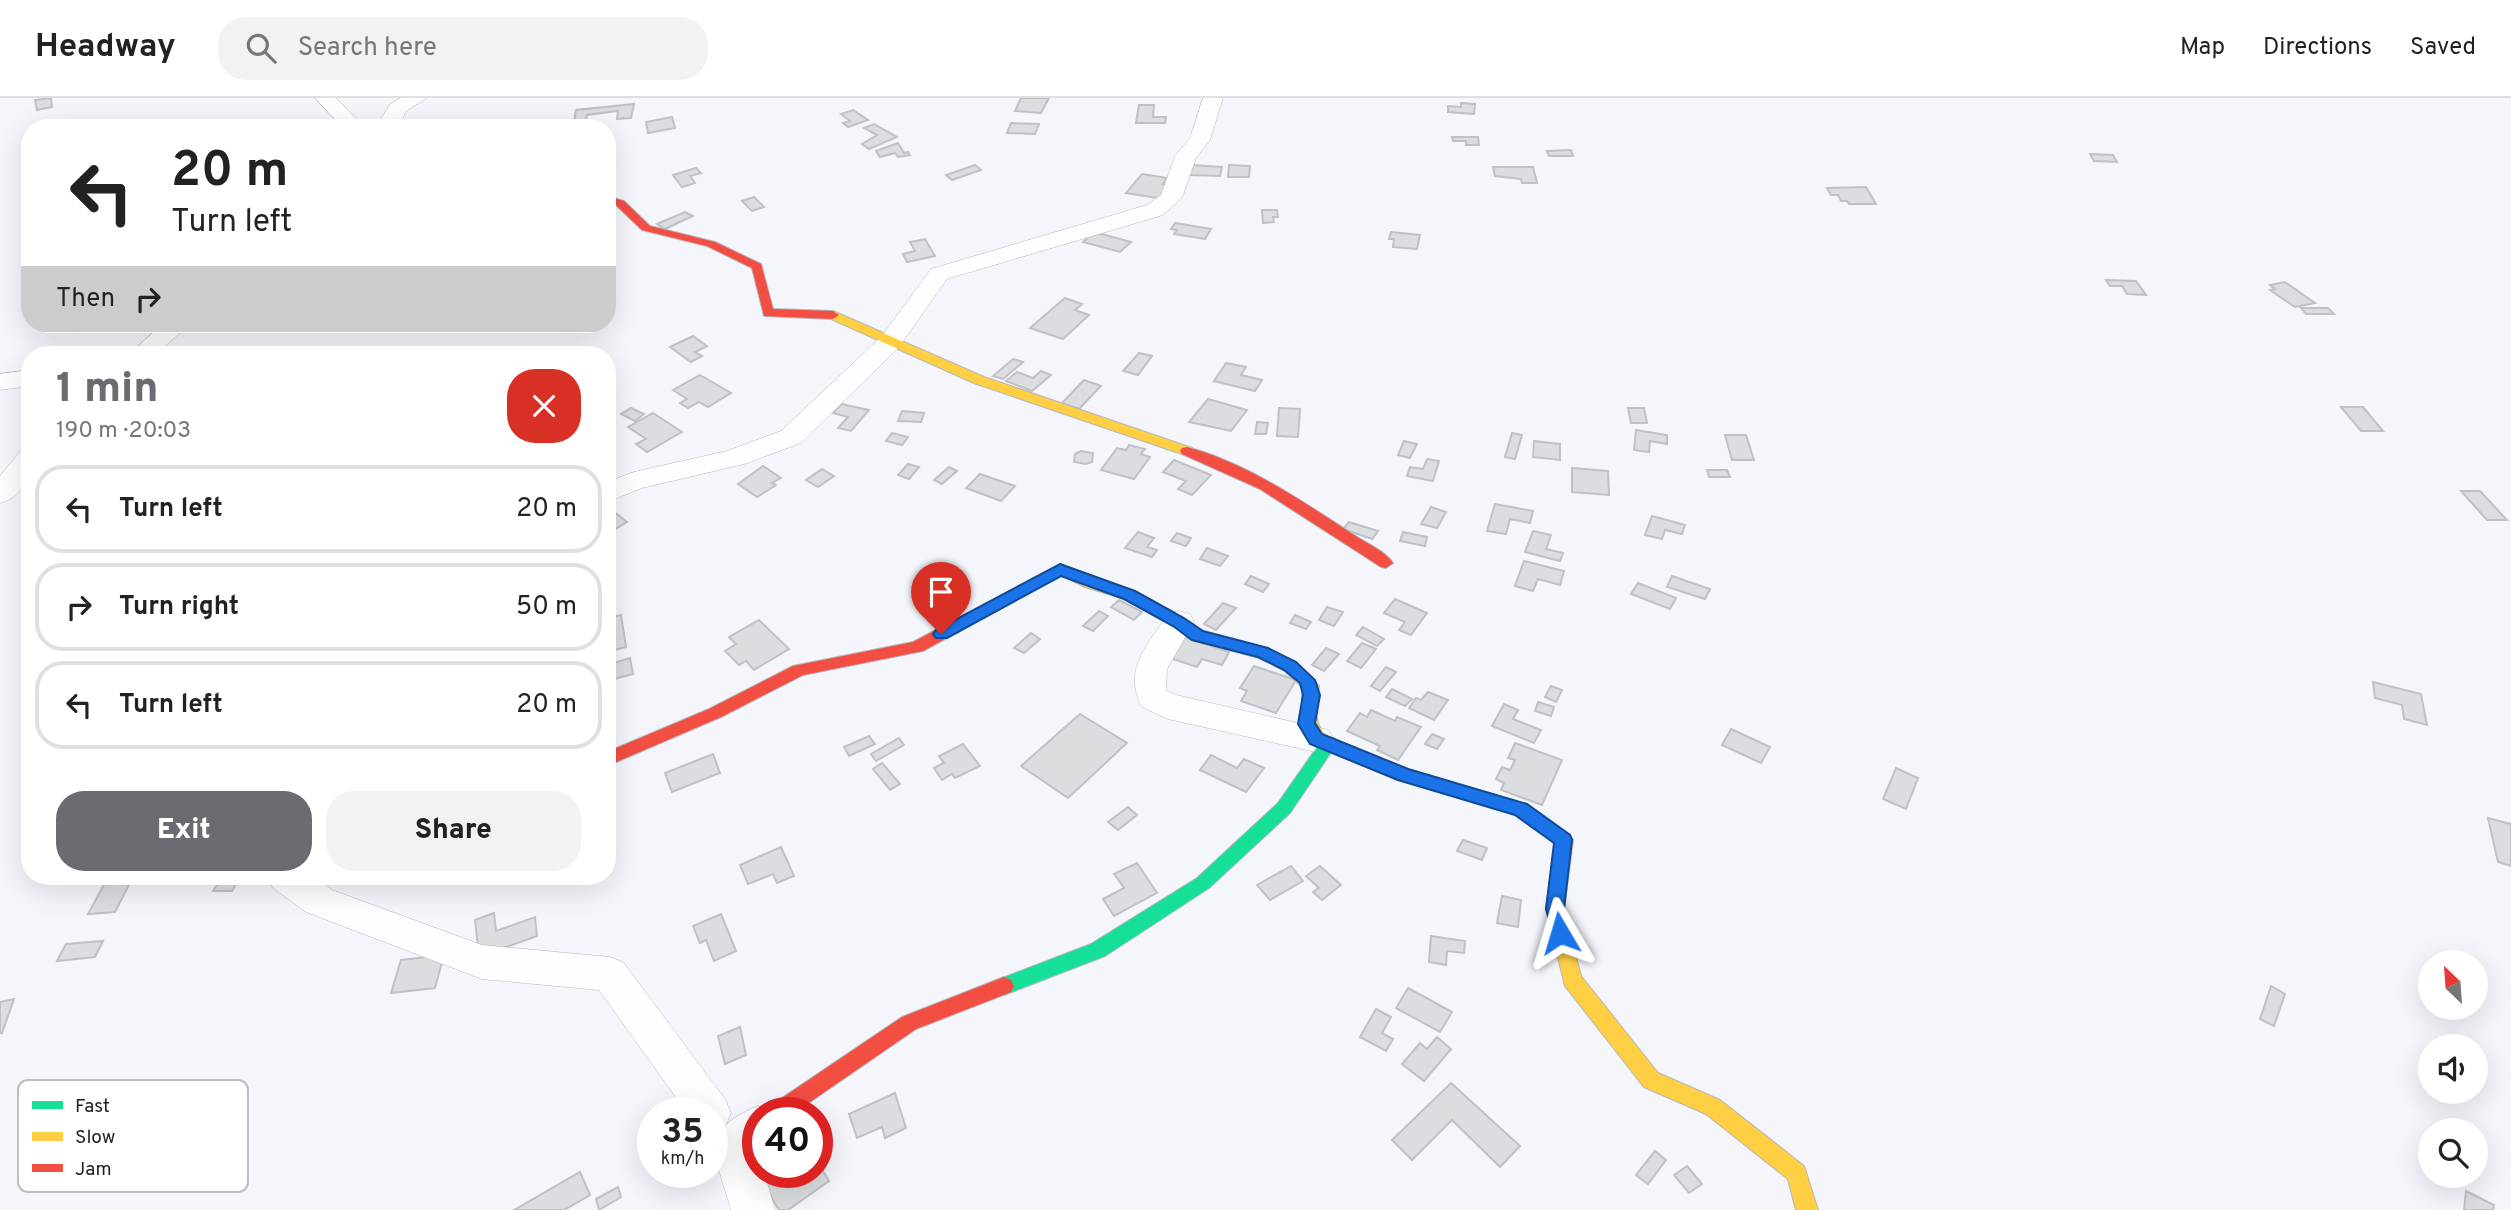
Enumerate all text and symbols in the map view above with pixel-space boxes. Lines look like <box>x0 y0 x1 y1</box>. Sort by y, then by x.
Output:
search box <box>218 17 708 80</box>
text: Headway <box>35 27 176 69</box>
icon: search <box>242 29 280 67</box>
text: Search here <box>298 32 437 65</box>
text: Map <box>2180 33 2225 63</box>
text: Directions <box>2263 33 2372 63</box>
text: Saved <box>2410 33 2476 63</box>
text: 20 m <box>171 142 288 204</box>
icon: left <box>56 147 147 238</box>
text: Turn left <box>171 203 292 243</box>
icon: right <box>129 280 167 318</box>
text: Then <box>56 283 115 316</box>
text: 1 min <box>56 364 159 417</box>
button: close <box>507 369 581 443</box>
text: 190 m · 20:03 <box>56 417 191 446</box>
icon: left <box>60 490 98 528</box>
text: Turn left <box>119 493 223 526</box>
text: 20 m <box>516 493 577 526</box>
pin <box>911 562 971 634</box>
icon: arrive <box>922 573 960 611</box>
icon: right <box>60 588 98 626</box>
text: Turn right <box>119 591 239 624</box>
text: 50 m <box>516 591 577 624</box>
icon: left <box>60 686 98 724</box>
text: Turn left <box>119 689 223 722</box>
text: 20 m <box>516 689 577 722</box>
button: Exit <box>56 791 312 871</box>
button: Share <box>326 791 581 871</box>
position arrow <box>1523 896 1597 970</box>
north arrow <box>2418 950 2488 1020</box>
map controls <box>2418 950 2488 1188</box>
button: sound <box>2418 1034 2488 1104</box>
legend <box>18 1080 248 1192</box>
text: Fast <box>75 1095 110 1119</box>
speed limit sign: 40 <box>742 1097 833 1188</box>
text: 35 <box>661 1111 704 1155</box>
button: search <box>2418 1118 2488 1188</box>
text: Slow <box>75 1126 115 1150</box>
text: km/h <box>661 1148 704 1171</box>
text: Jam <box>75 1158 112 1182</box>

